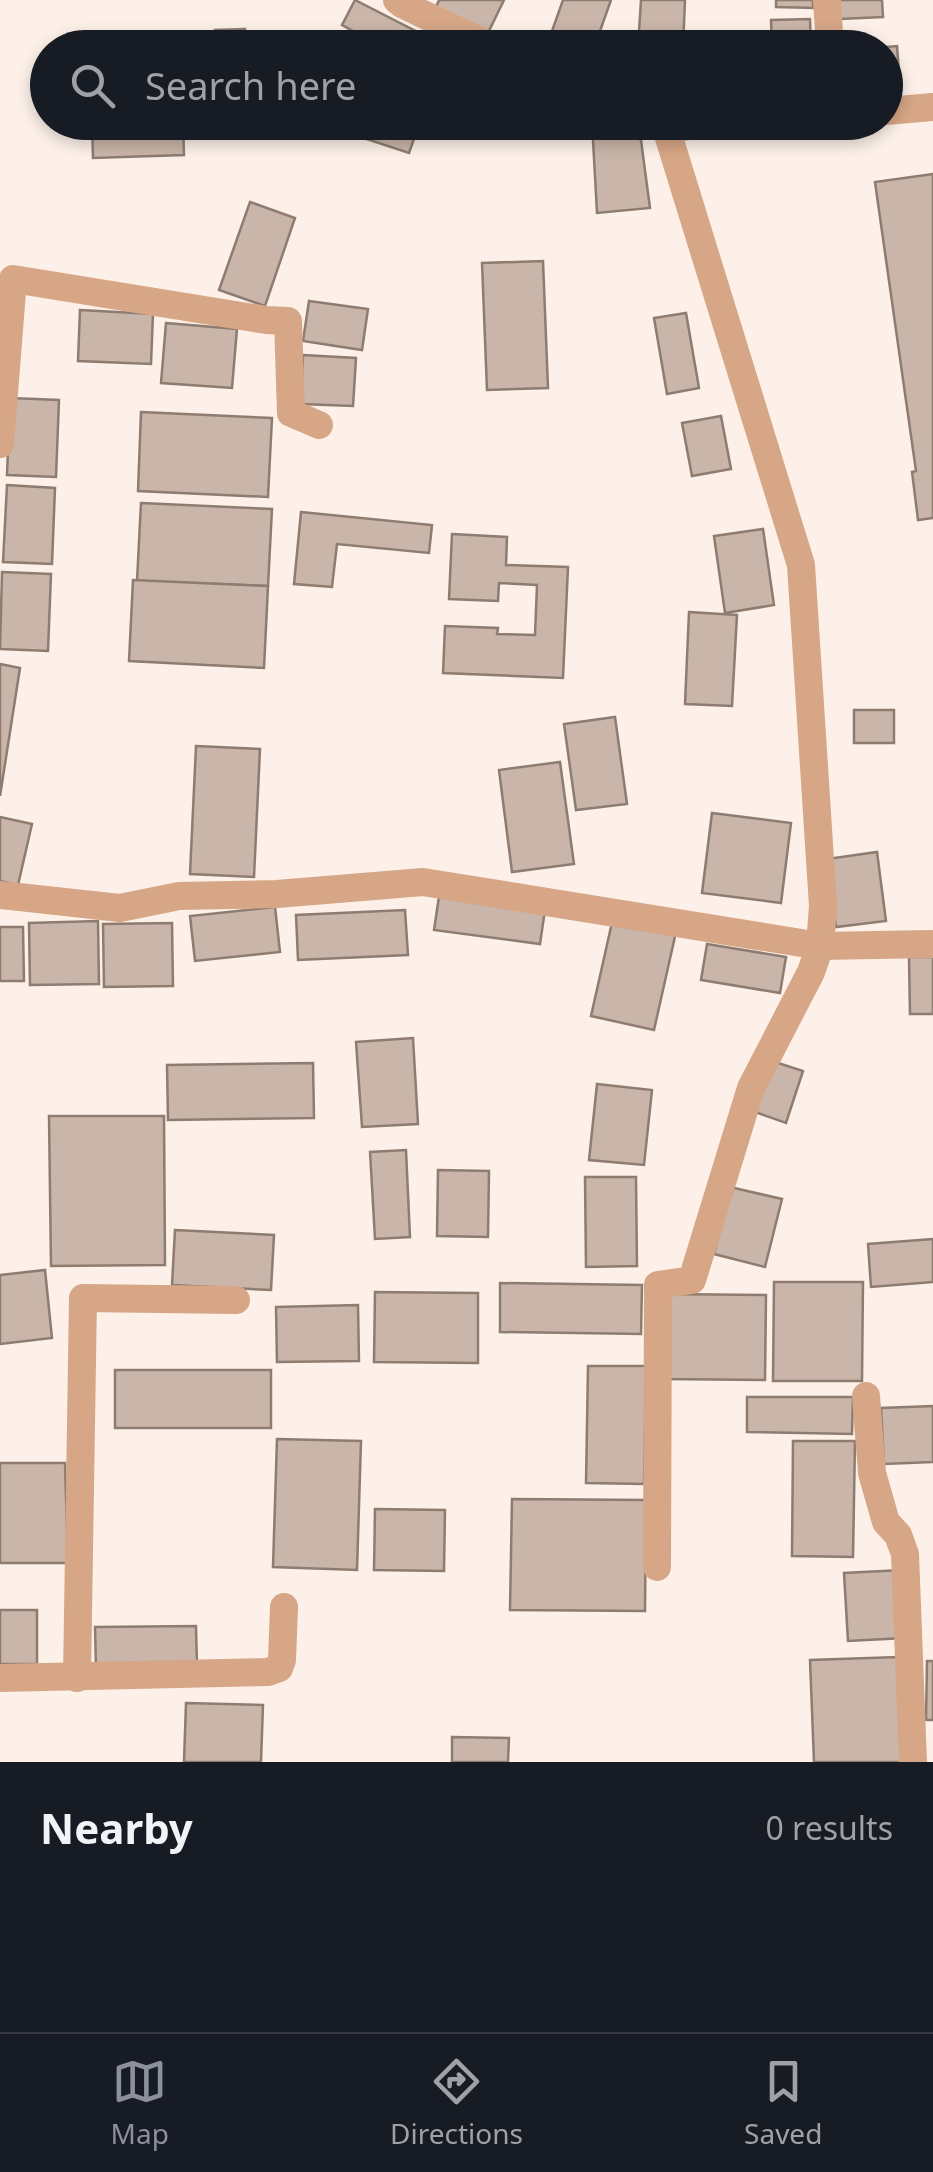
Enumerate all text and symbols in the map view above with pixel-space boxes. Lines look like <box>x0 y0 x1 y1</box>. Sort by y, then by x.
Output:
search box <box>30 30 903 140</box>
icon: search <box>65 58 120 113</box>
text: Search here <box>145 59 356 111</box>
text: Nearby <box>40 1799 193 1856</box>
text: 0 results <box>766 1806 893 1849</box>
tab: Map <box>111 2054 169 2152</box>
tab: Directions <box>390 2054 523 2152</box>
tab: Saved <box>744 2054 822 2152</box>

